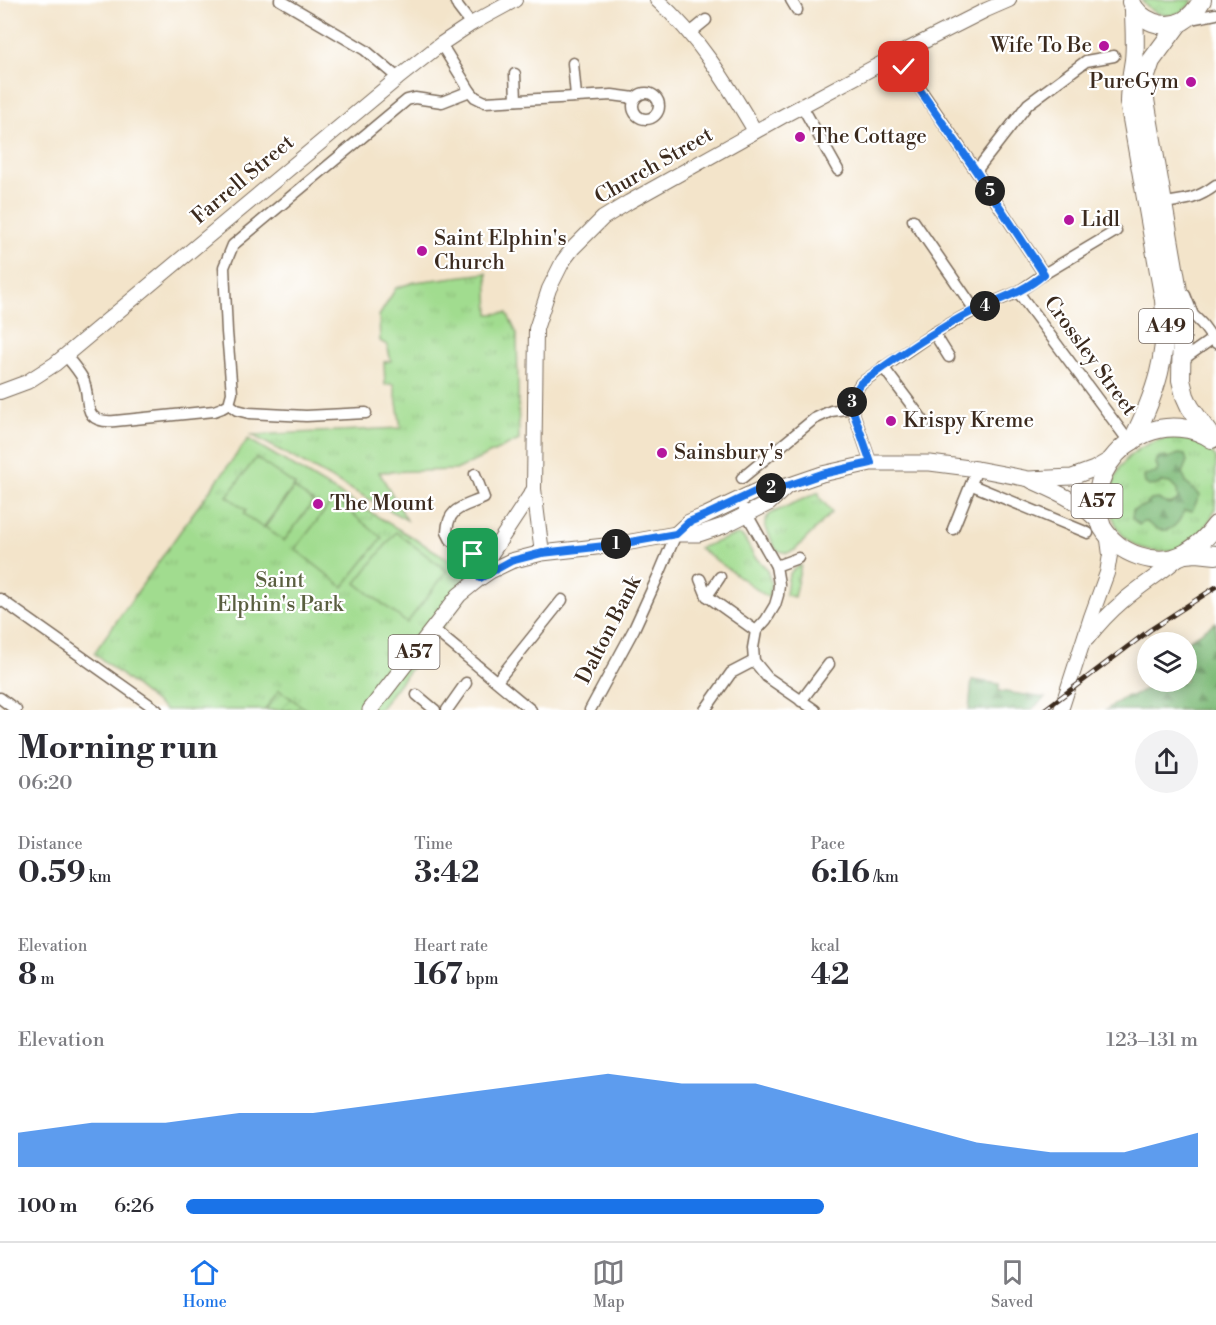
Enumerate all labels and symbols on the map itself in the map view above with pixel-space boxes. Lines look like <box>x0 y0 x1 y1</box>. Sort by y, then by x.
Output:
place label: Wife To Be <box>989 33 1092 59</box>
marker: Wife To Be <box>1097 39 1111 53</box>
pin <box>878 41 929 92</box>
place label: PureGym <box>1089 69 1179 95</box>
marker: PureGym <box>1184 75 1198 89</box>
street label: Church Street <box>590 121 718 210</box>
place label: The Cottage <box>812 124 927 150</box>
street label: Farrell Street <box>186 129 300 230</box>
marker: The Cottage <box>793 130 807 144</box>
pin: 5 <box>975 176 1005 206</box>
place label: Lidl <box>1081 207 1120 233</box>
marker: Lidl <box>1062 213 1076 227</box>
place label: Saint Elphin's Church <box>434 226 567 276</box>
marker: Saint Elphin's Church <box>415 244 429 258</box>
pin: 4 <box>970 291 1000 321</box>
street label: Crossley Street <box>1038 291 1143 421</box>
road number: A49 <box>1139 309 1193 343</box>
pin: 3 <box>837 387 867 417</box>
place label: Krispy Kreme <box>903 408 1034 434</box>
marker: Krispy Kreme <box>884 414 898 428</box>
place label: Sainsbury's <box>674 440 783 466</box>
marker: Sainsbury's <box>655 446 669 460</box>
pin: 2 <box>756 473 786 503</box>
road number: A57 <box>1072 484 1122 518</box>
place label: The Mount <box>330 491 435 517</box>
marker: The Mount <box>311 497 325 511</box>
pin <box>447 528 498 579</box>
pin: 1 <box>601 529 631 559</box>
park label: Saint Elphin's Park <box>217 568 344 618</box>
street label: Dalton Bank <box>571 571 648 688</box>
road number: A57 <box>388 635 440 669</box>

